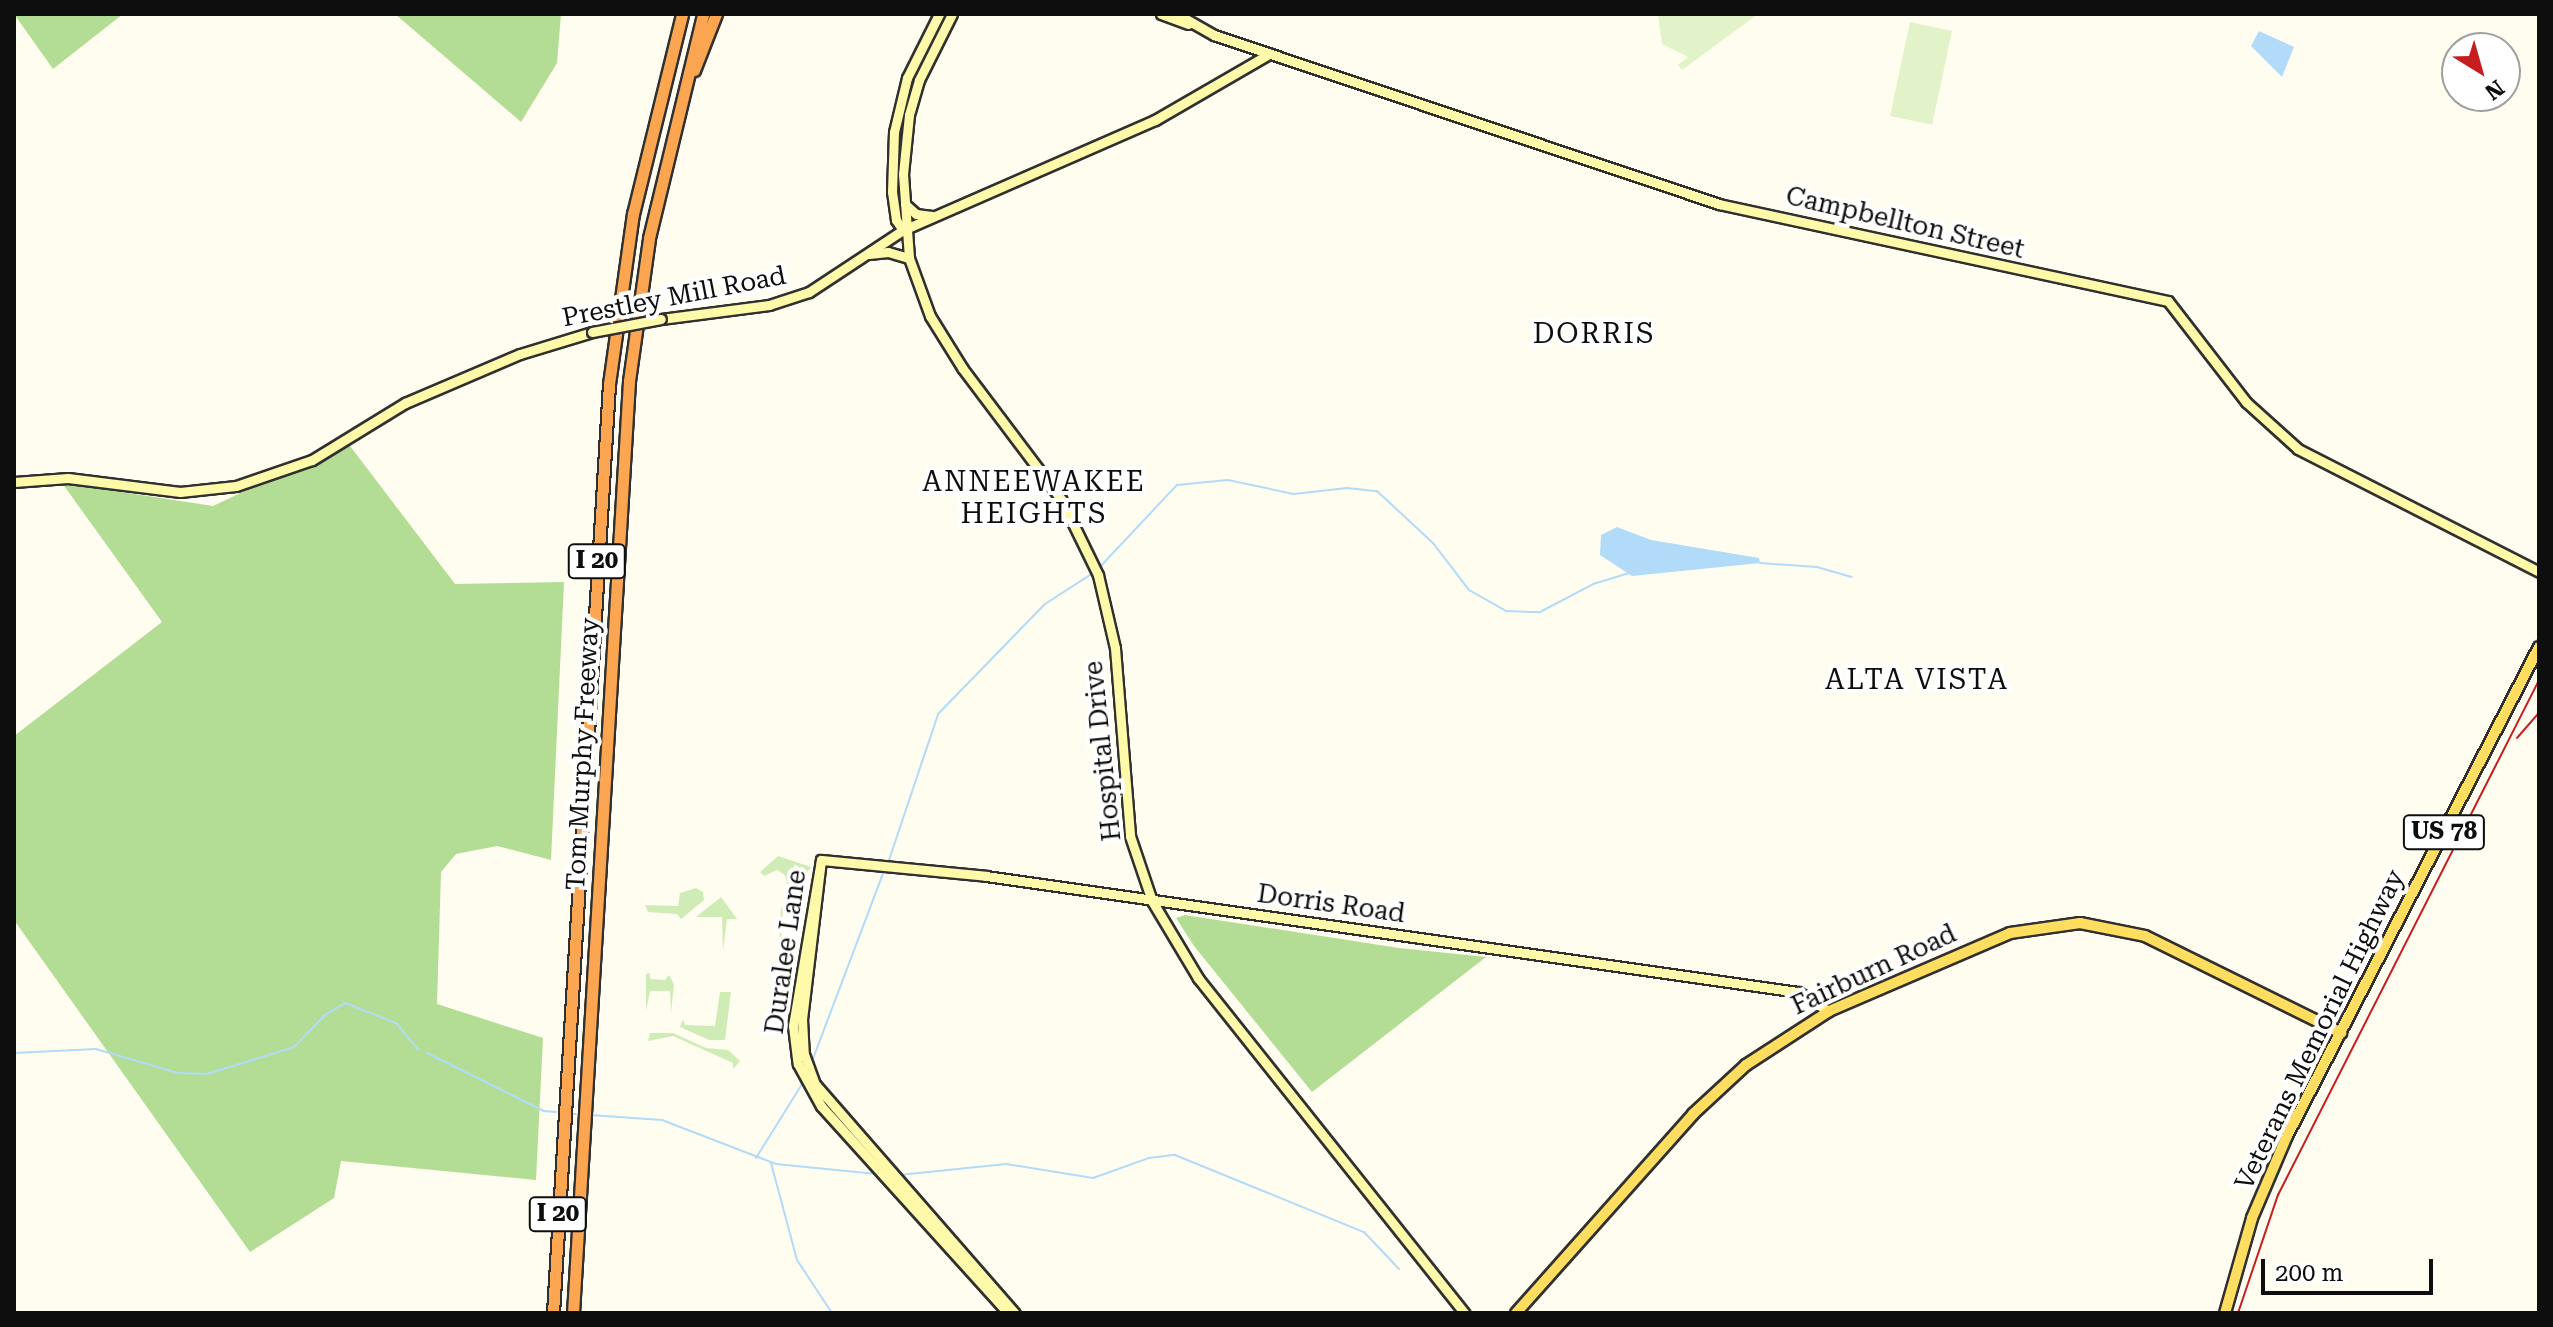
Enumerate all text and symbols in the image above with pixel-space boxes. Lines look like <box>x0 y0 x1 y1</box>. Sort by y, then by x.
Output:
north arrow <box>2441 32 2521 112</box>
text: N <box>2480 75 2509 105</box>
street label: Campbellton Street <box>1783 180 2027 266</box>
street label: Prestley Mill Road <box>560 260 788 334</box>
district label: DORRIS <box>1533 317 1655 351</box>
district label: ANNEEWAKEE HEIGHTS <box>922 465 1146 531</box>
road number: I 20 <box>567 541 627 581</box>
street label: Tom Murphy Freeway <box>560 617 606 891</box>
street label: Hospital Drive <box>1078 659 1128 843</box>
district label: ALTA VISTA <box>1825 663 2009 697</box>
road number: US 78 <box>2402 812 2486 852</box>
street label: Veterans Memorial Highway <box>2229 865 2411 1195</box>
street label: Duralee Lane <box>759 868 813 1036</box>
street label: Dorris Road <box>1255 878 1407 930</box>
street label: Fairburn Road <box>1787 918 1961 1022</box>
road number: I 20 <box>528 1194 588 1234</box>
scale bar <box>2265 1243 2437 1293</box>
text: 200 m <box>2275 1259 2343 1287</box>

